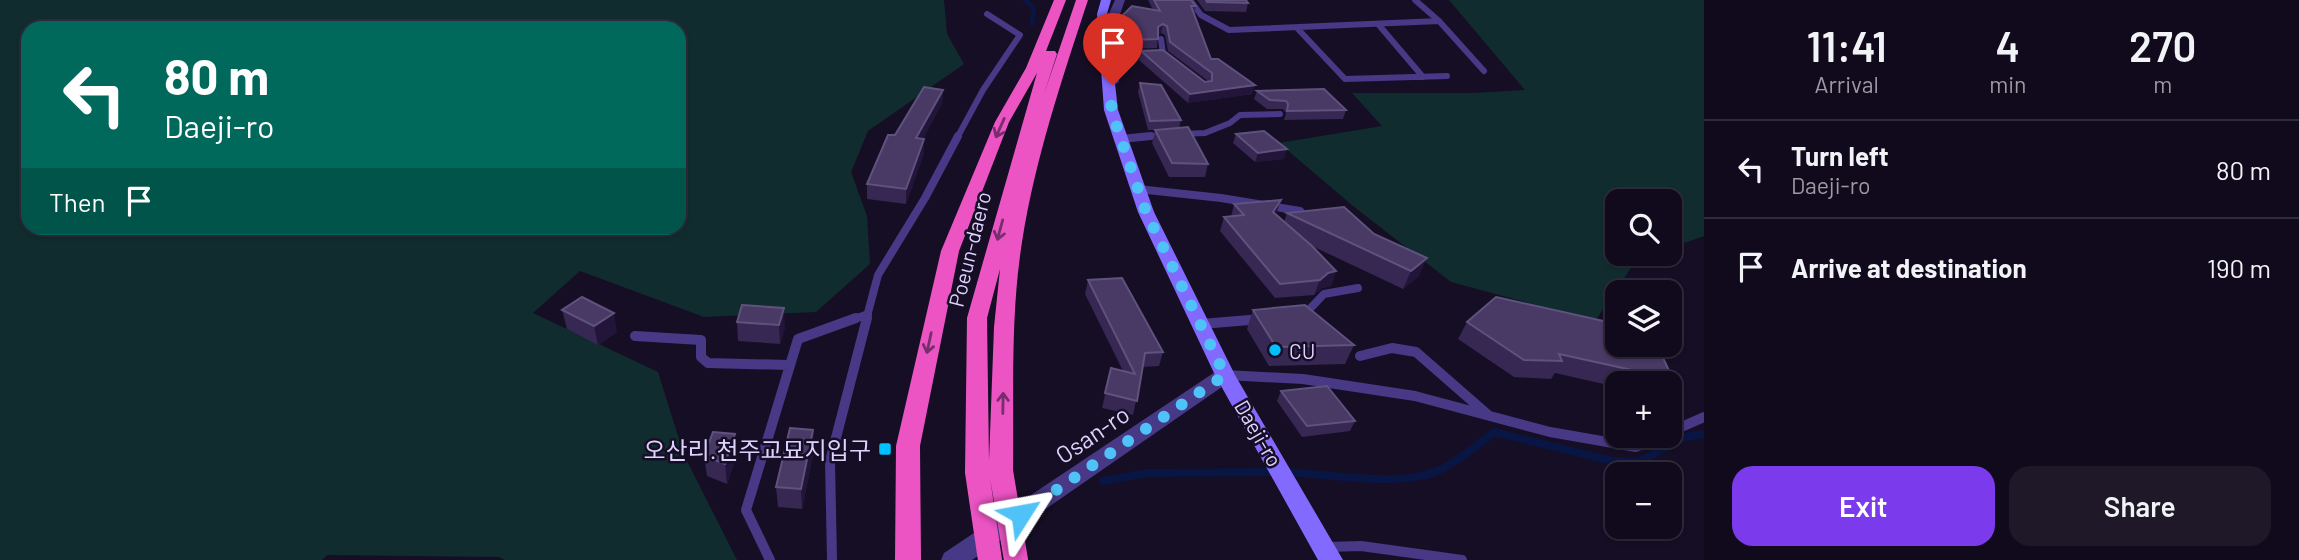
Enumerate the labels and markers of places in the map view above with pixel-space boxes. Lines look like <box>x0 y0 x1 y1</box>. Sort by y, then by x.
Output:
pin <box>1083 13 1143 85</box>
place label: CU <box>1289 338 1315 363</box>
marker: CU <box>1267 342 1283 358</box>
place label: 오산리.천주교묘지입구 <box>644 435 871 464</box>
marker: 오산리.천주교묘지입구 <box>877 441 893 457</box>

